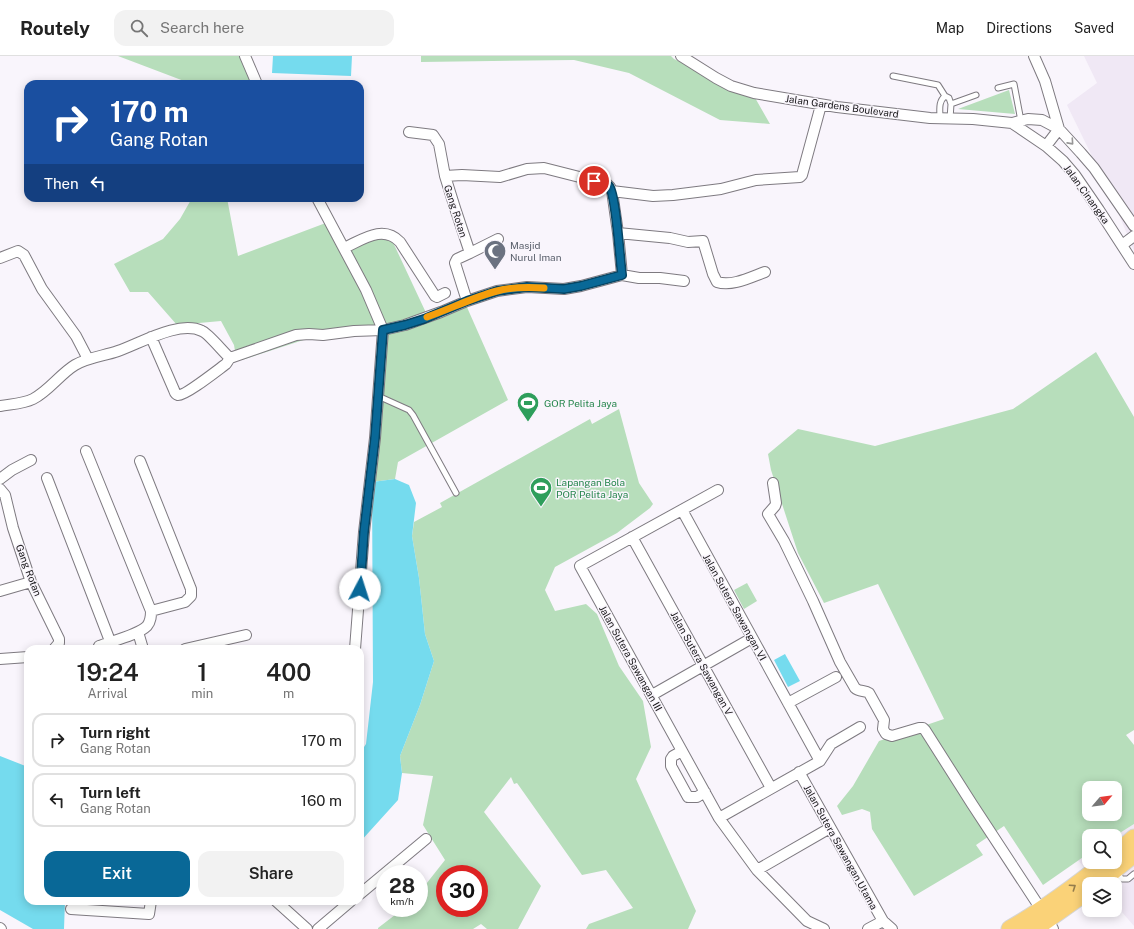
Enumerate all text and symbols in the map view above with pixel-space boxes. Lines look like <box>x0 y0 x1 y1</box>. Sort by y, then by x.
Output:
search box <box>114 10 394 46</box>
text: Routely <box>20 17 90 39</box>
icon: search <box>128 17 150 39</box>
text: Search here <box>160 19 244 36</box>
text: Map <box>936 20 964 36</box>
text: Directions <box>986 20 1052 36</box>
text: Saved <box>1074 20 1114 36</box>
street label: Jalan Gardens Boulevard <box>784 92 900 120</box>
text: 170 m <box>110 95 189 128</box>
icon: right <box>44 96 96 148</box>
text: Gang Rotan <box>110 129 208 150</box>
one-way arrow <box>1066 137 1074 145</box>
street label: Jalan Cinangka <box>1062 162 1112 226</box>
pin <box>577 164 611 198</box>
icon: arrive <box>583 170 605 192</box>
icon: left <box>87 172 109 194</box>
text: Then <box>44 175 79 192</box>
street label: Gang Rotan <box>442 183 470 239</box>
mosque icon: Masjid Nurul Iman <box>482 238 508 271</box>
place label: Masjid Nurul Iman <box>510 239 562 263</box>
sports icon: GOR Pelita Jaya <box>515 390 541 423</box>
place label: GOR Pelita Jaya <box>544 397 617 409</box>
sports icon: Lapangan Bola POR Pelita Jaya <box>528 475 554 508</box>
place label: Lapangan Bola POR Pelita Jaya <box>556 476 628 500</box>
street label: Gang Rotan <box>14 542 44 598</box>
street label: Jalan Sutera Sawangan VI <box>701 552 769 662</box>
position arrow <box>339 568 381 610</box>
street label: Jalan Sutera Sawangan III <box>597 603 665 713</box>
street label: Jalan Sutera Sawangan V <box>668 609 736 717</box>
text: 19:24 <box>77 658 139 686</box>
text: 1 <box>197 658 207 686</box>
text: 400 <box>266 658 311 686</box>
text: Arrival <box>88 686 128 701</box>
text: min <box>191 686 213 701</box>
text: m <box>283 686 294 701</box>
text: Turn right <box>80 724 150 741</box>
icon: right <box>46 729 68 751</box>
text: 170 m <box>301 732 342 749</box>
text: Gang Rotan <box>80 741 151 756</box>
north arrow <box>1082 781 1122 821</box>
map controls <box>1082 781 1122 917</box>
street label: Jalan Sutera Sawangan Utama <box>802 782 880 912</box>
text: Turn left <box>80 784 141 801</box>
icon: left <box>46 789 68 811</box>
text: 160 m <box>301 792 342 809</box>
text: Gang Rotan <box>80 801 151 816</box>
button: search <box>1082 829 1122 869</box>
button: Exit <box>44 851 190 897</box>
button: Share <box>198 851 344 897</box>
speed limit sign: 30 <box>436 865 488 917</box>
text: 28 <box>389 874 415 898</box>
button: layers <box>1082 877 1122 917</box>
one-way arrow <box>1069 884 1076 892</box>
text: km/h <box>390 895 414 907</box>

